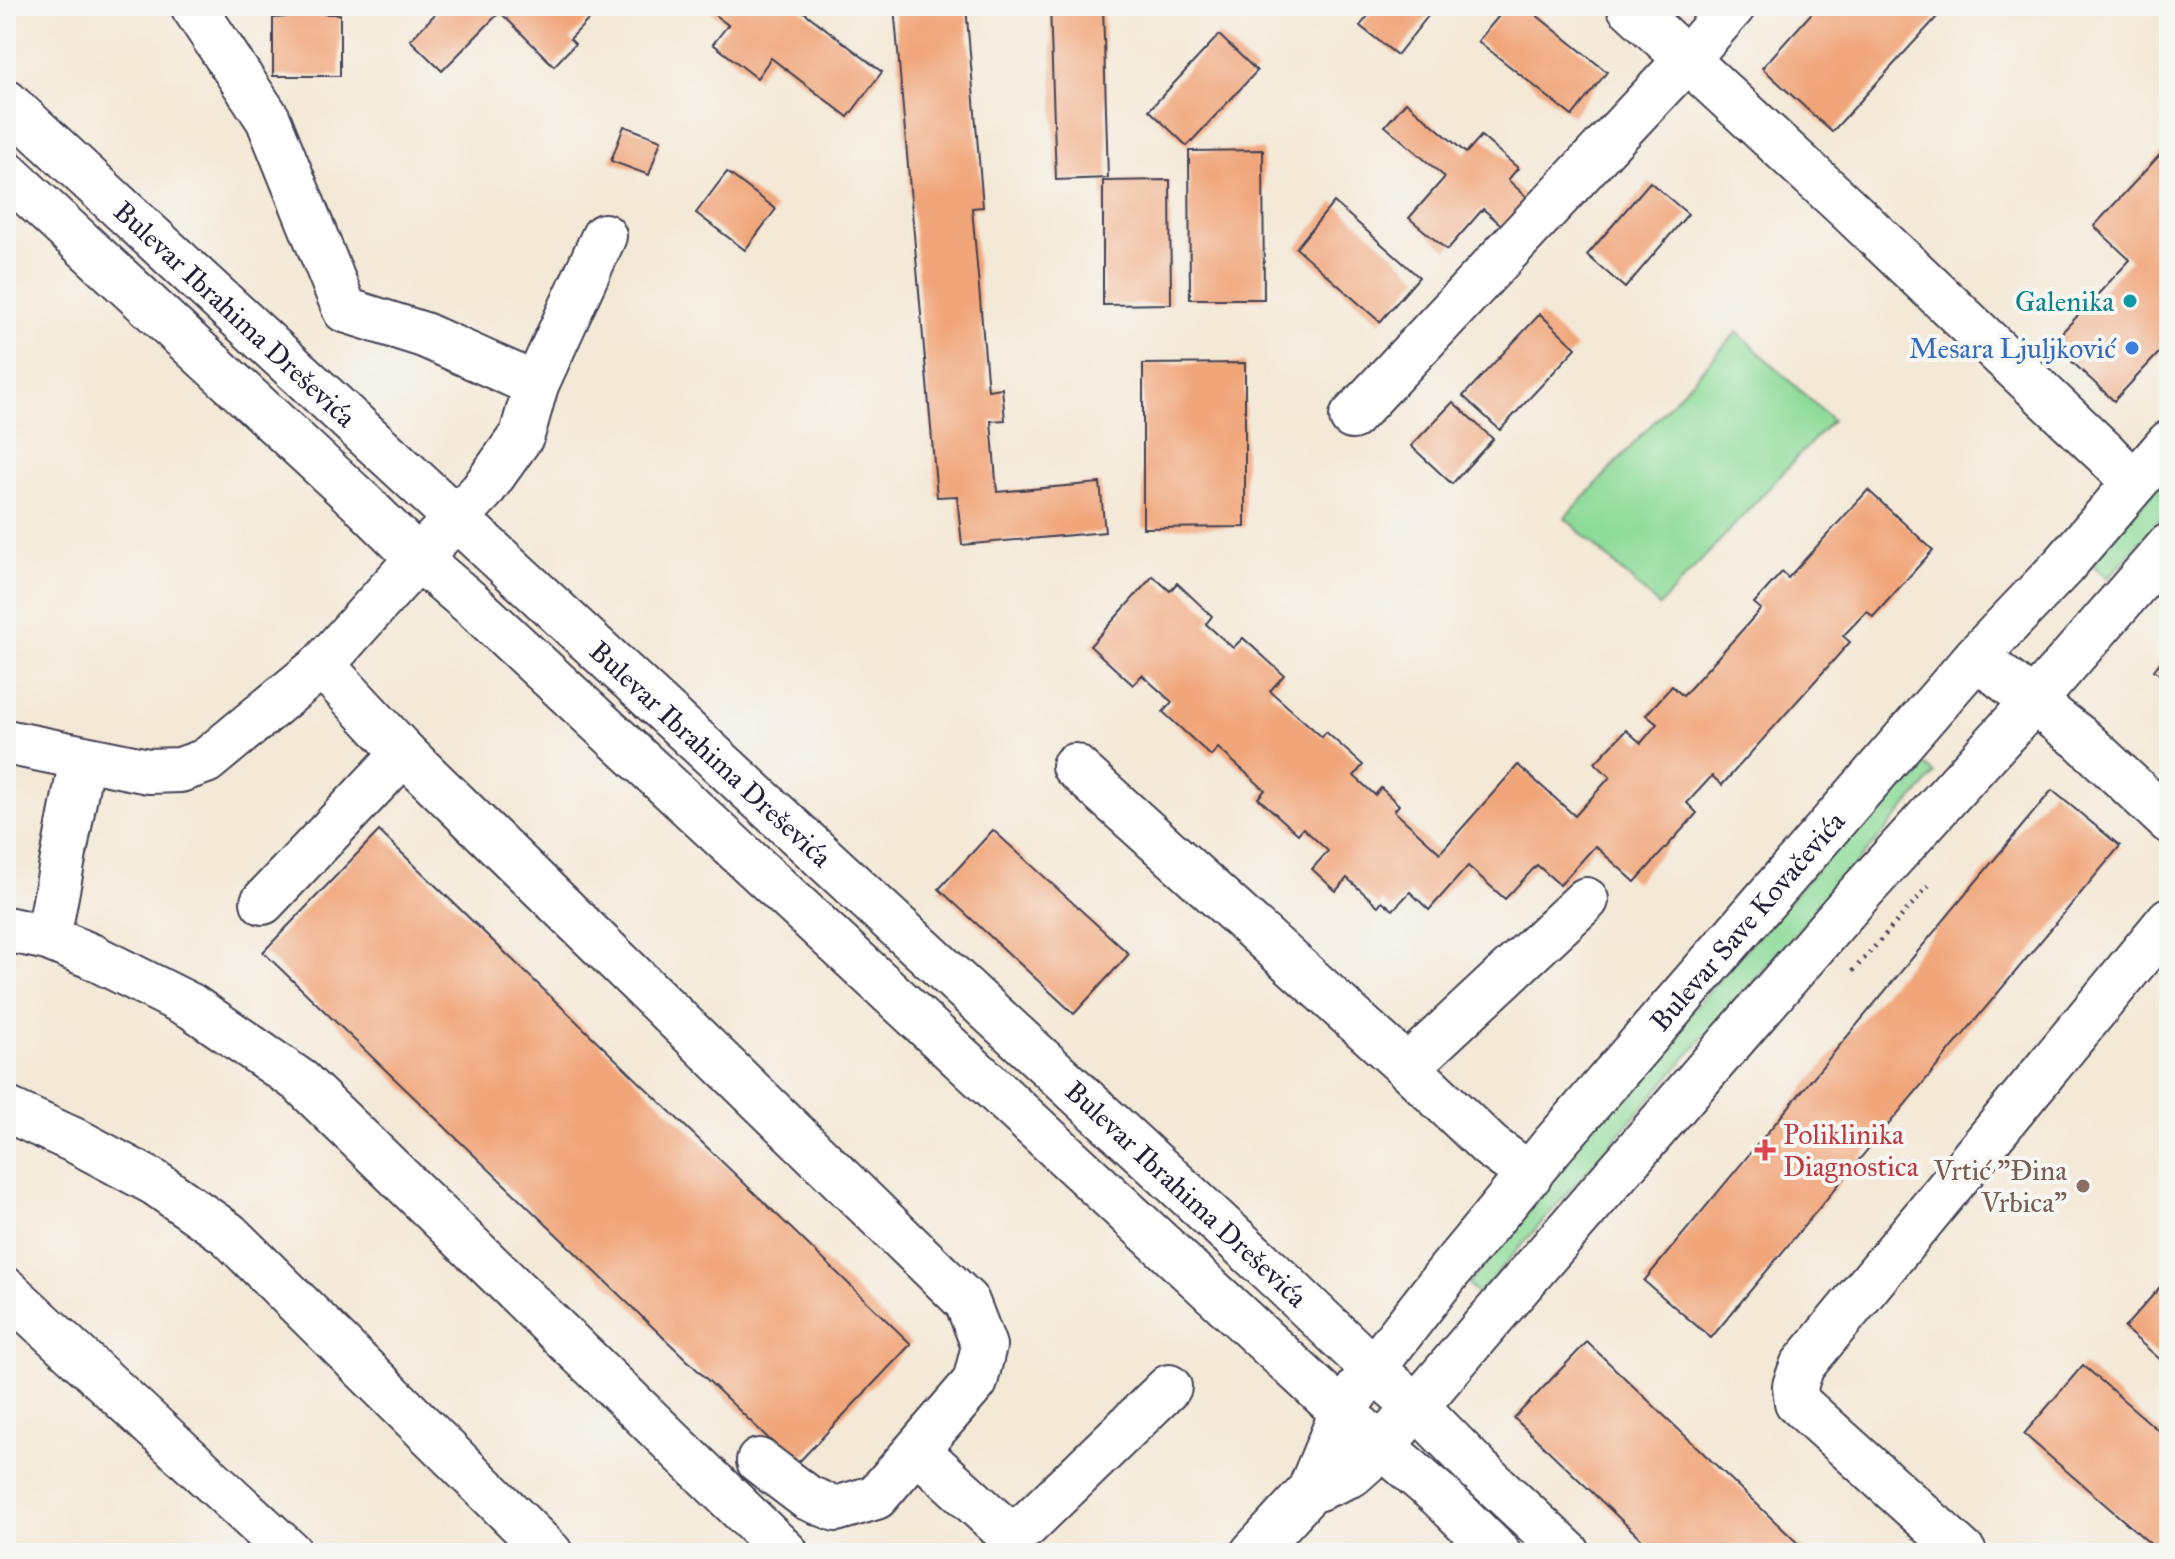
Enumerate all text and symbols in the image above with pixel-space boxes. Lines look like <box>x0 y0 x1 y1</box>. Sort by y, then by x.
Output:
street label: Bulevar Ibrahima Dreševića <box>107 193 364 435</box>
place label: Galenika <box>2015 284 2114 319</box>
marker: Galenika <box>2121 292 2139 310</box>
place label: Mesara Ljuljković <box>1909 331 2117 366</box>
marker: Mesara Ljuljković <box>2123 339 2141 357</box>
street label: Bulevar Ibrahima Dreševića <box>582 633 839 874</box>
street label: Bulevar Save Kovačevića <box>1642 804 1852 1038</box>
street label: Bulevar Ibrahima Dreševića <box>1058 1073 1315 1315</box>
place label: Poliklinika Diagnostica <box>1783 1117 1919 1184</box>
marker: Poliklinika Diagnostica <box>1754 1139 1776 1161</box>
place label: Vrtić "Đina Vrbica" <box>1933 1153 2067 1220</box>
marker: Vrtić "Đina Vrbica" <box>2074 1177 2092 1195</box>

